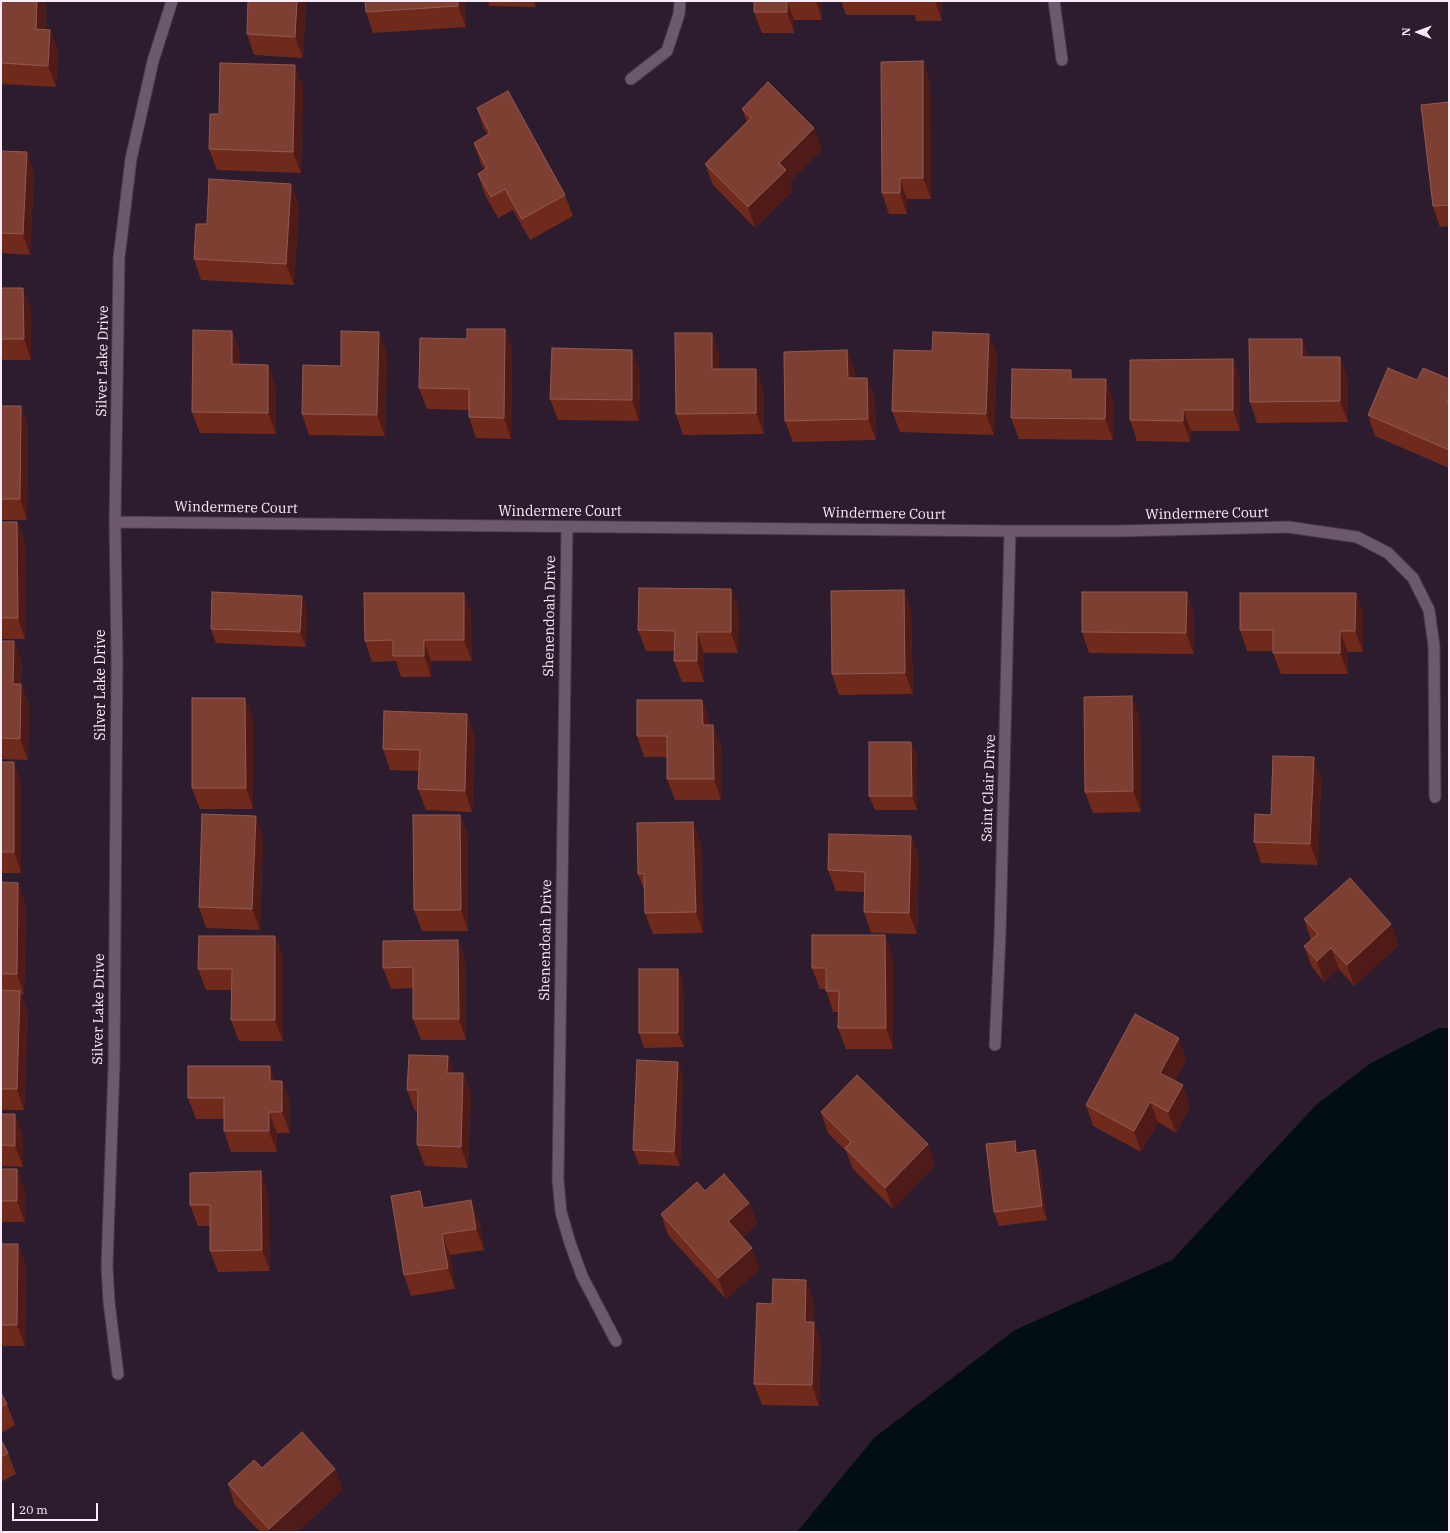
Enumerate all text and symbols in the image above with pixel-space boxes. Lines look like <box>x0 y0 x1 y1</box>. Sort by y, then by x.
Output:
north arrow <box>1398 12 1438 52</box>
text: N <box>1399 27 1413 36</box>
street label: Silver Lake Drive <box>94 305 112 417</box>
street label: Windermere Court <box>174 499 298 517</box>
street label: Windermere Court <box>498 504 622 520</box>
street label: Windermere Court <box>822 505 946 523</box>
street label: Windermere Court <box>1145 505 1269 523</box>
street label: Shenendoah Drive <box>541 555 559 677</box>
street label: Silver Lake Drive <box>93 629 109 741</box>
street label: Saint Clair Drive <box>979 734 999 842</box>
street label: Shenendoah Drive <box>537 879 555 1001</box>
street label: Silver Lake Drive <box>90 953 108 1065</box>
scale bar <box>14 1495 100 1521</box>
text: 20 m <box>19 1502 48 1517</box>

